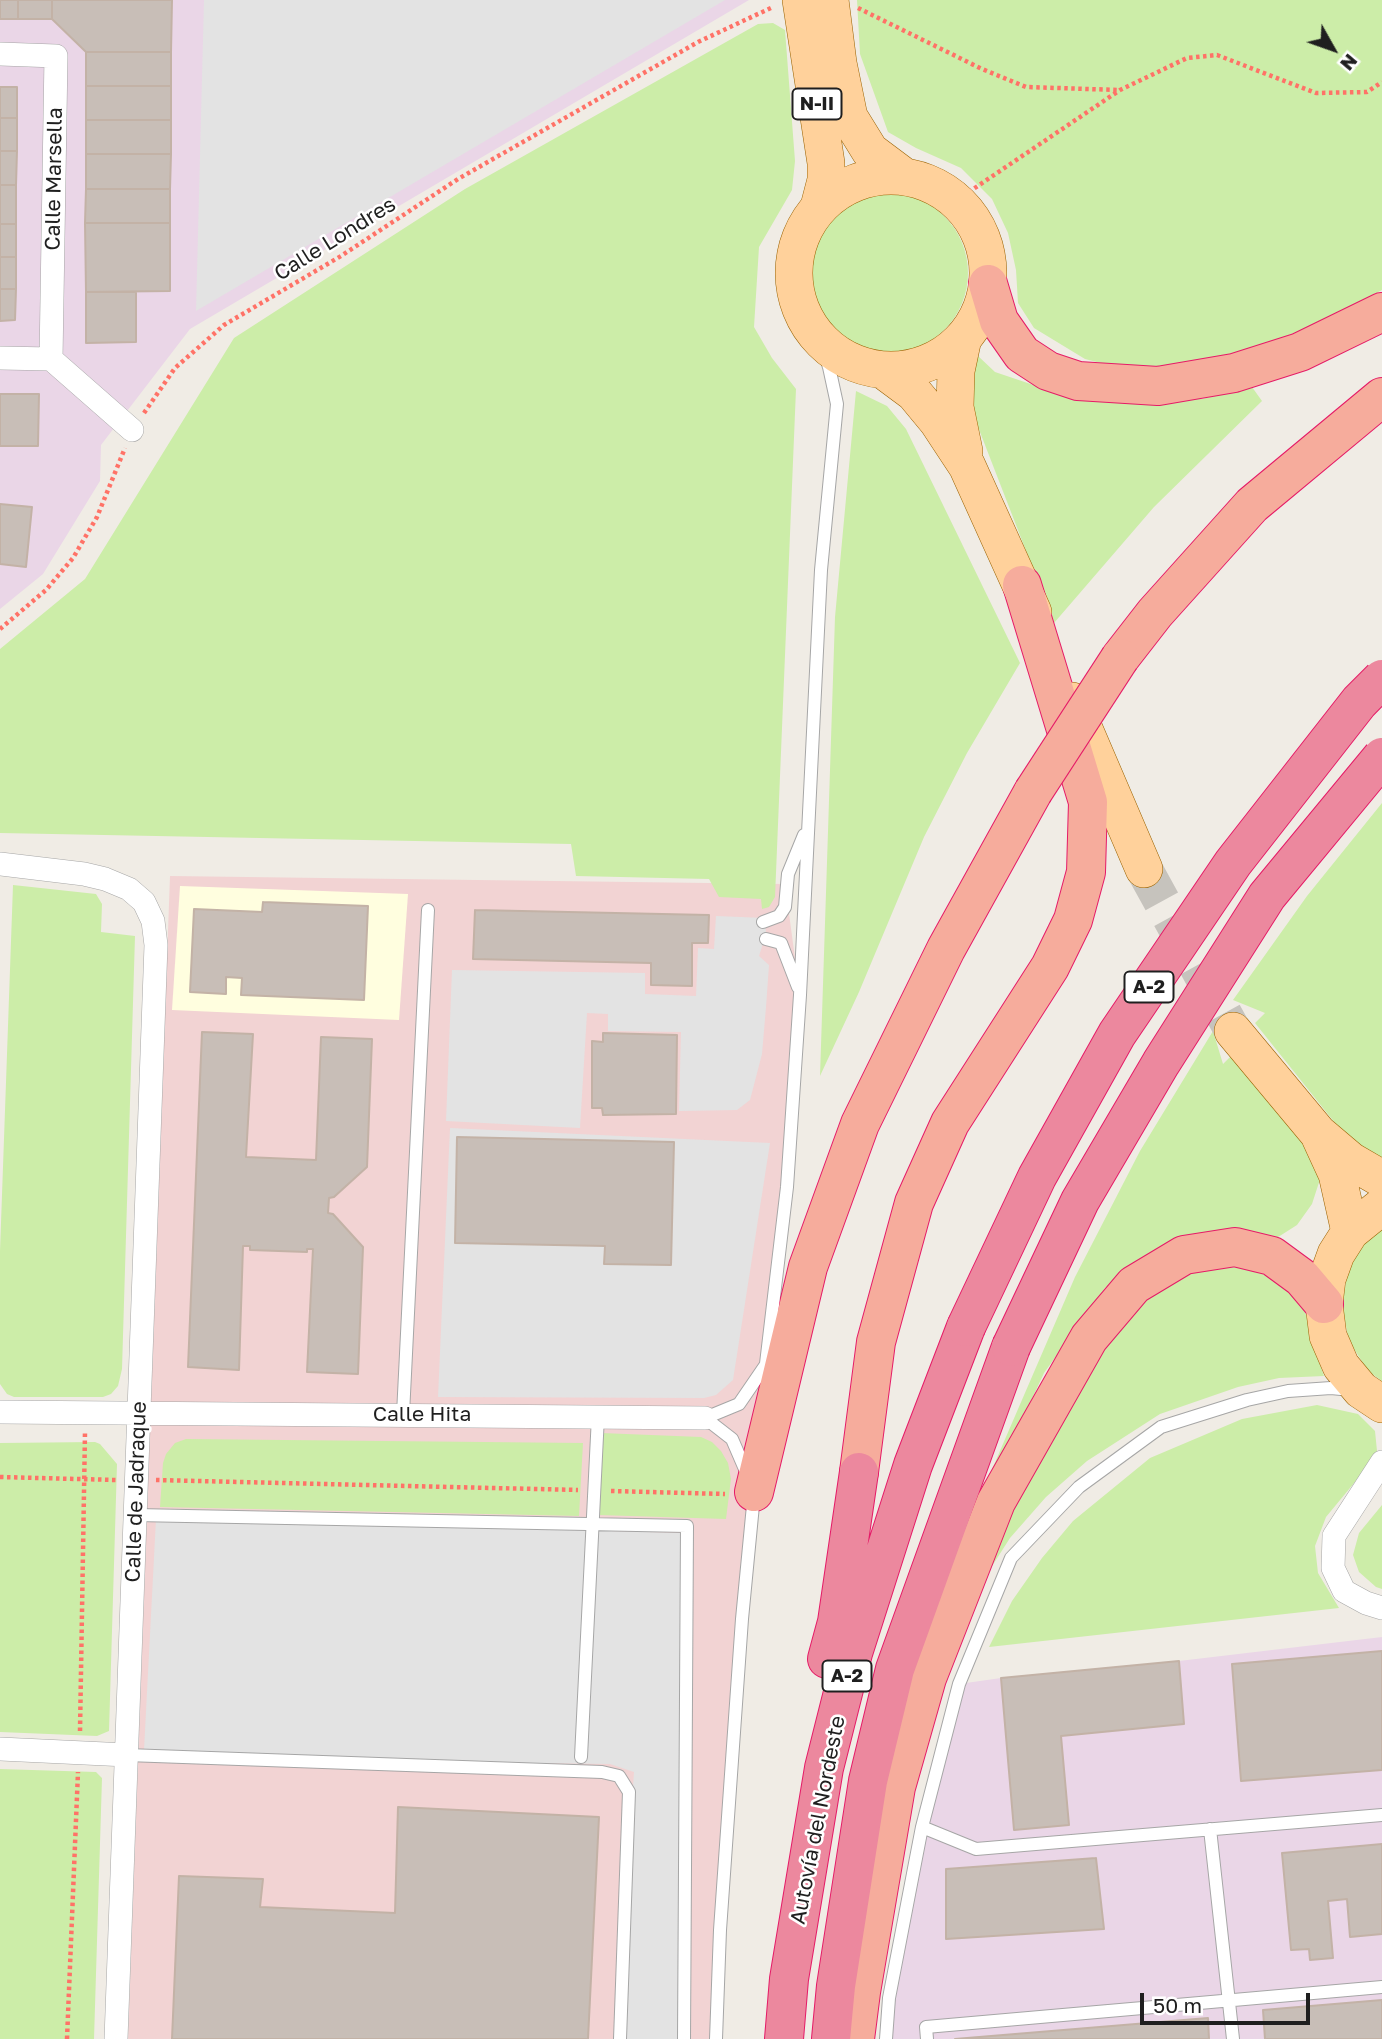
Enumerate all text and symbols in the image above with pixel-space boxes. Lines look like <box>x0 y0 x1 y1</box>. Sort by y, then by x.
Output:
north arrow <box>1298 14 1368 84</box>
text: N <box>1336 50 1363 76</box>
road number: N-II <box>792 88 842 120</box>
street label: Calle Marsella <box>40 107 68 251</box>
street label: Calle Londres <box>270 192 400 286</box>
road number: A-2 <box>1124 972 1174 1002</box>
street label: Calle de Jadraque <box>120 1401 152 1583</box>
street label: Calle Hita <box>373 1401 471 1427</box>
road number: A-2 <box>822 1660 872 1692</box>
street label: Autovía del Nordeste <box>785 1714 851 1926</box>
scale bar <box>1144 1980 1314 2024</box>
text: 50 m <box>1153 1992 1202 2018</box>

